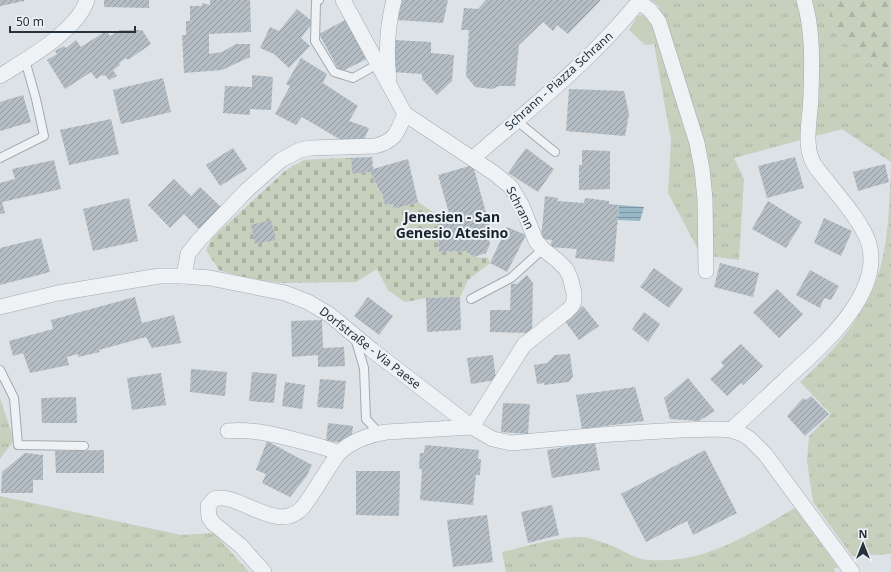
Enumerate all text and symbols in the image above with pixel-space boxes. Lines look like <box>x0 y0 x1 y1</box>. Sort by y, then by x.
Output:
scale bar <box>10 8 135 34</box>
text: 50 m <box>16 13 44 30</box>
street label: Schrann - Piazza Schrann <box>501 27 617 134</box>
street label: Schrann <box>502 183 538 232</box>
district label: Jenesien - San Genesio Atesino <box>396 207 509 242</box>
street label: Dorfstraße - Via Paese <box>316 303 425 393</box>
north arrow <box>843 524 883 564</box>
text: N <box>859 526 867 541</box>

